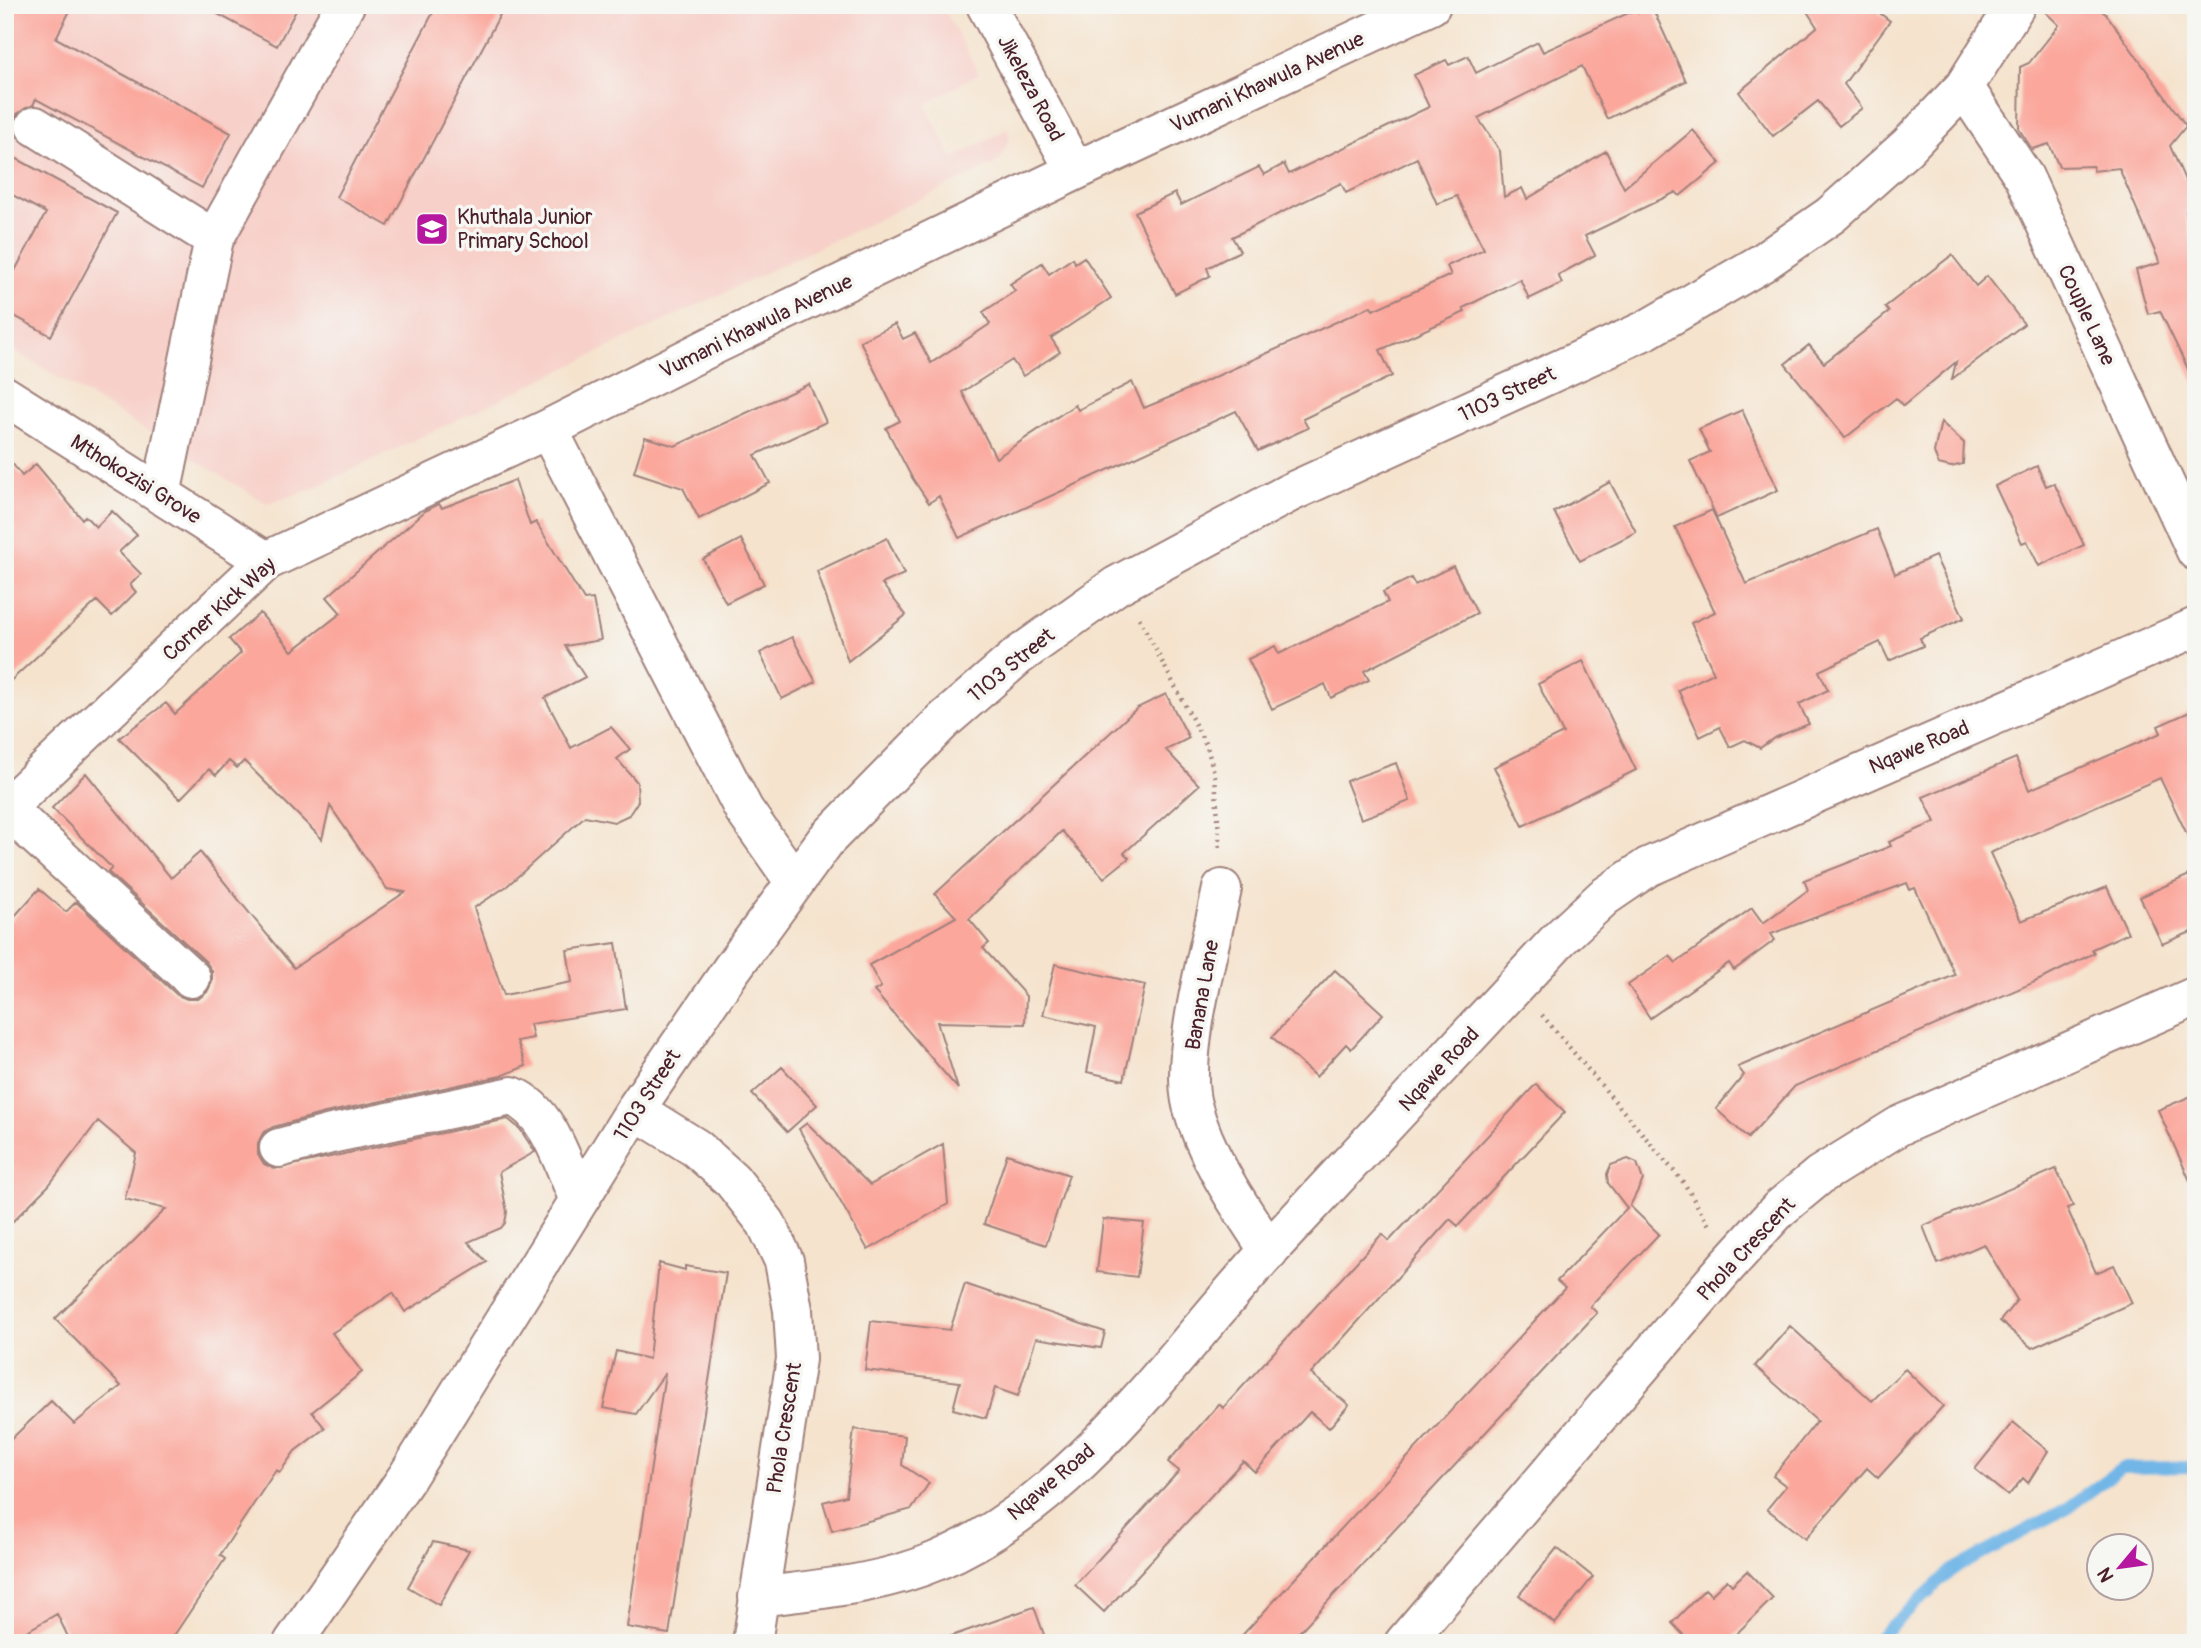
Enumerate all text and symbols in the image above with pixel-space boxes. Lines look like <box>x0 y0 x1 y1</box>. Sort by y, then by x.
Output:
street label: Vumani Khawula Avenue <box>1166 25 1369 139</box>
street label: Jikeleza Road <box>991 30 1070 146</box>
place label: Khuthala Junior Primary School <box>457 204 593 255</box>
school or university icon: Khuthala Junior Primary School <box>413 210 451 248</box>
street label: Couple Lane <box>2052 261 2122 370</box>
street label: Vumani Khawula Avenue <box>655 268 858 385</box>
street label: 1103 Street <box>1454 360 1561 429</box>
street label: Mthokozisi Grove <box>65 428 207 531</box>
street label: Corner Kick Way <box>157 551 282 667</box>
street label: 1103 Street <box>962 622 1061 709</box>
street label: Nqawe Road <box>1865 714 1973 781</box>
street label: Banana Lane <box>1180 937 1226 1052</box>
street label: Nqawe Road <box>1393 1021 1486 1117</box>
street label: 1103 Street <box>608 1044 687 1146</box>
street label: Phola Crescent <box>1691 1191 1802 1307</box>
street label: Phola Crescent <box>761 1360 808 1496</box>
street label: Nqawe Road <box>1002 1438 1101 1527</box>
north arrow <box>2086 1532 2156 1602</box>
text: N <box>2092 1563 2120 1586</box>

